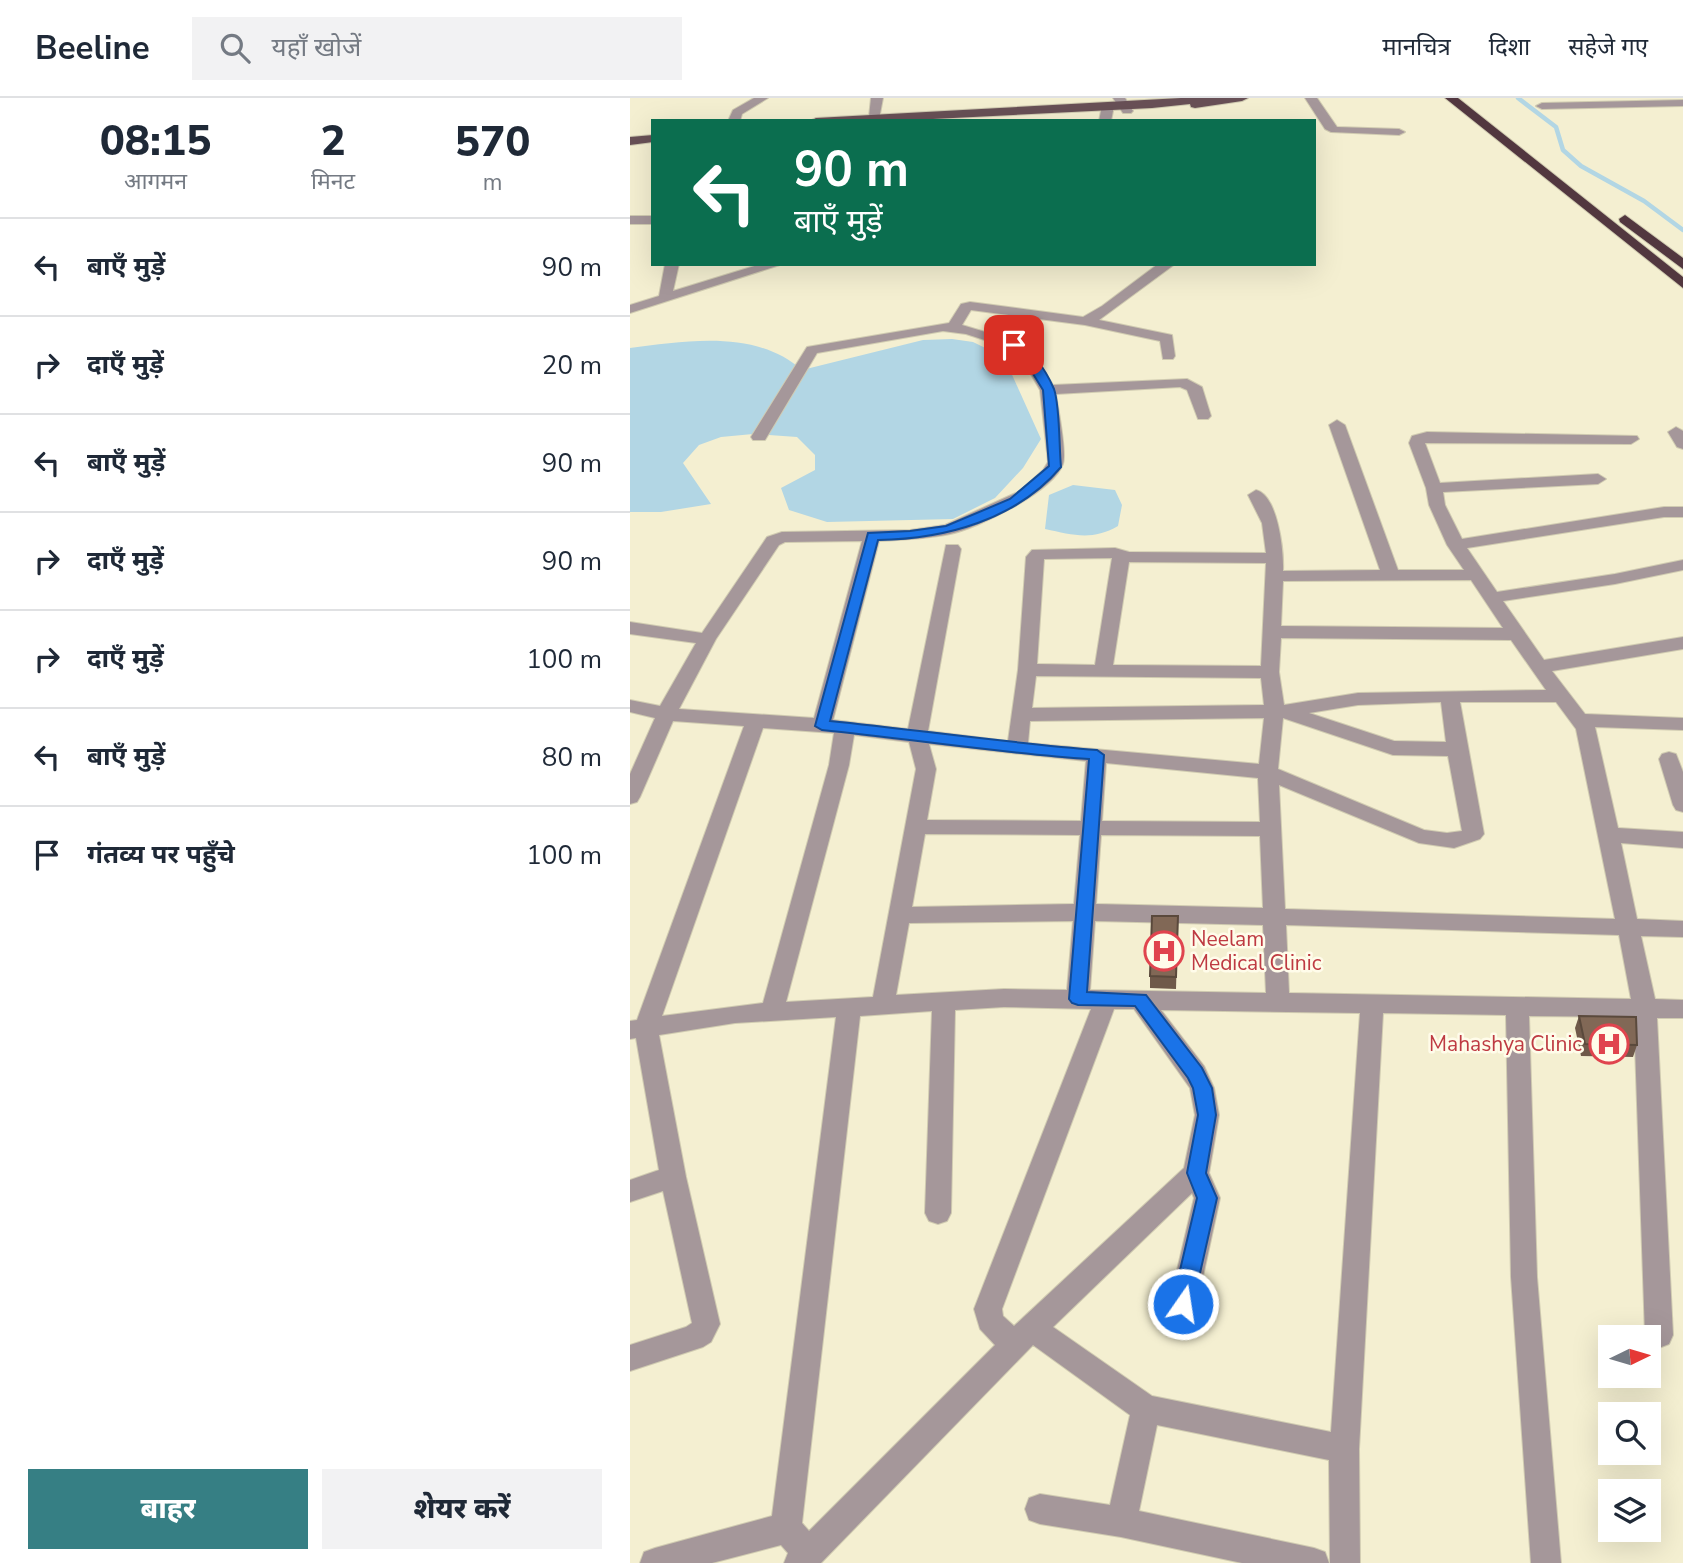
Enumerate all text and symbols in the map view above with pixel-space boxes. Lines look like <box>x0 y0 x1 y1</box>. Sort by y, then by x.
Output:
search box <box>192 17 682 80</box>
text: Beeline <box>35 26 150 71</box>
icon: search <box>216 29 254 67</box>
text: यहाँ खोजें <box>272 30 361 65</box>
text: मानचित्र <box>1382 31 1451 63</box>
text: दिशा <box>1489 31 1530 63</box>
text: सहेजे गए <box>1568 31 1648 63</box>
text: 08:15 <box>100 113 211 170</box>
text: 2 <box>320 113 346 170</box>
text: 570 <box>455 114 530 171</box>
text: 90 m <box>794 136 909 203</box>
icon: left <box>679 147 770 238</box>
text: आगमन <box>124 166 187 197</box>
text: मिनट <box>311 166 355 197</box>
text: m <box>483 167 502 198</box>
text: बाएँ मुड़ें <box>794 200 883 243</box>
icon: left <box>28 248 66 286</box>
text: बाएँ मुड़ें <box>87 249 165 284</box>
text: 90 m <box>542 250 602 285</box>
pin <box>984 315 1044 375</box>
icon: arrive <box>995 326 1033 364</box>
icon: right <box>28 346 66 384</box>
text: दाएँ मुड़ें <box>87 347 164 382</box>
text: 20 m <box>542 348 602 383</box>
icon: left <box>28 444 66 482</box>
text: बाएँ मुड़ें <box>87 445 165 480</box>
text: 90 m <box>542 446 602 481</box>
icon: right <box>28 542 66 580</box>
text: दाएँ मुड़ें <box>87 543 164 578</box>
text: 90 m <box>542 544 602 579</box>
icon: right <box>28 640 66 678</box>
text: दाएँ मुड़ें <box>87 641 164 676</box>
text: 100 m <box>526 642 602 677</box>
icon: left <box>28 738 66 776</box>
text: बाएँ मुड़ें <box>87 739 165 774</box>
text: 80 m <box>542 740 602 775</box>
icon: arrive <box>28 836 66 874</box>
text: गंतव्य पर पहुँचे <box>87 837 235 872</box>
text: 100 m <box>526 838 602 873</box>
place label: Neelam Medical Clinic <box>1191 925 1322 977</box>
hospital icon: Neelam Medical Clinic <box>1143 930 1185 972</box>
hospital icon: Mahashya Clinic <box>1588 1023 1630 1065</box>
place label: Mahashya Clinic <box>1429 1030 1582 1058</box>
position arrow <box>1146 1267 1220 1341</box>
north arrow <box>1598 1325 1661 1388</box>
map controls <box>1598 1325 1661 1542</box>
button: search <box>1598 1402 1661 1465</box>
button: बाहर <box>28 1469 308 1549</box>
button: शेयर करें <box>322 1469 602 1549</box>
button: layers <box>1598 1479 1661 1542</box>

